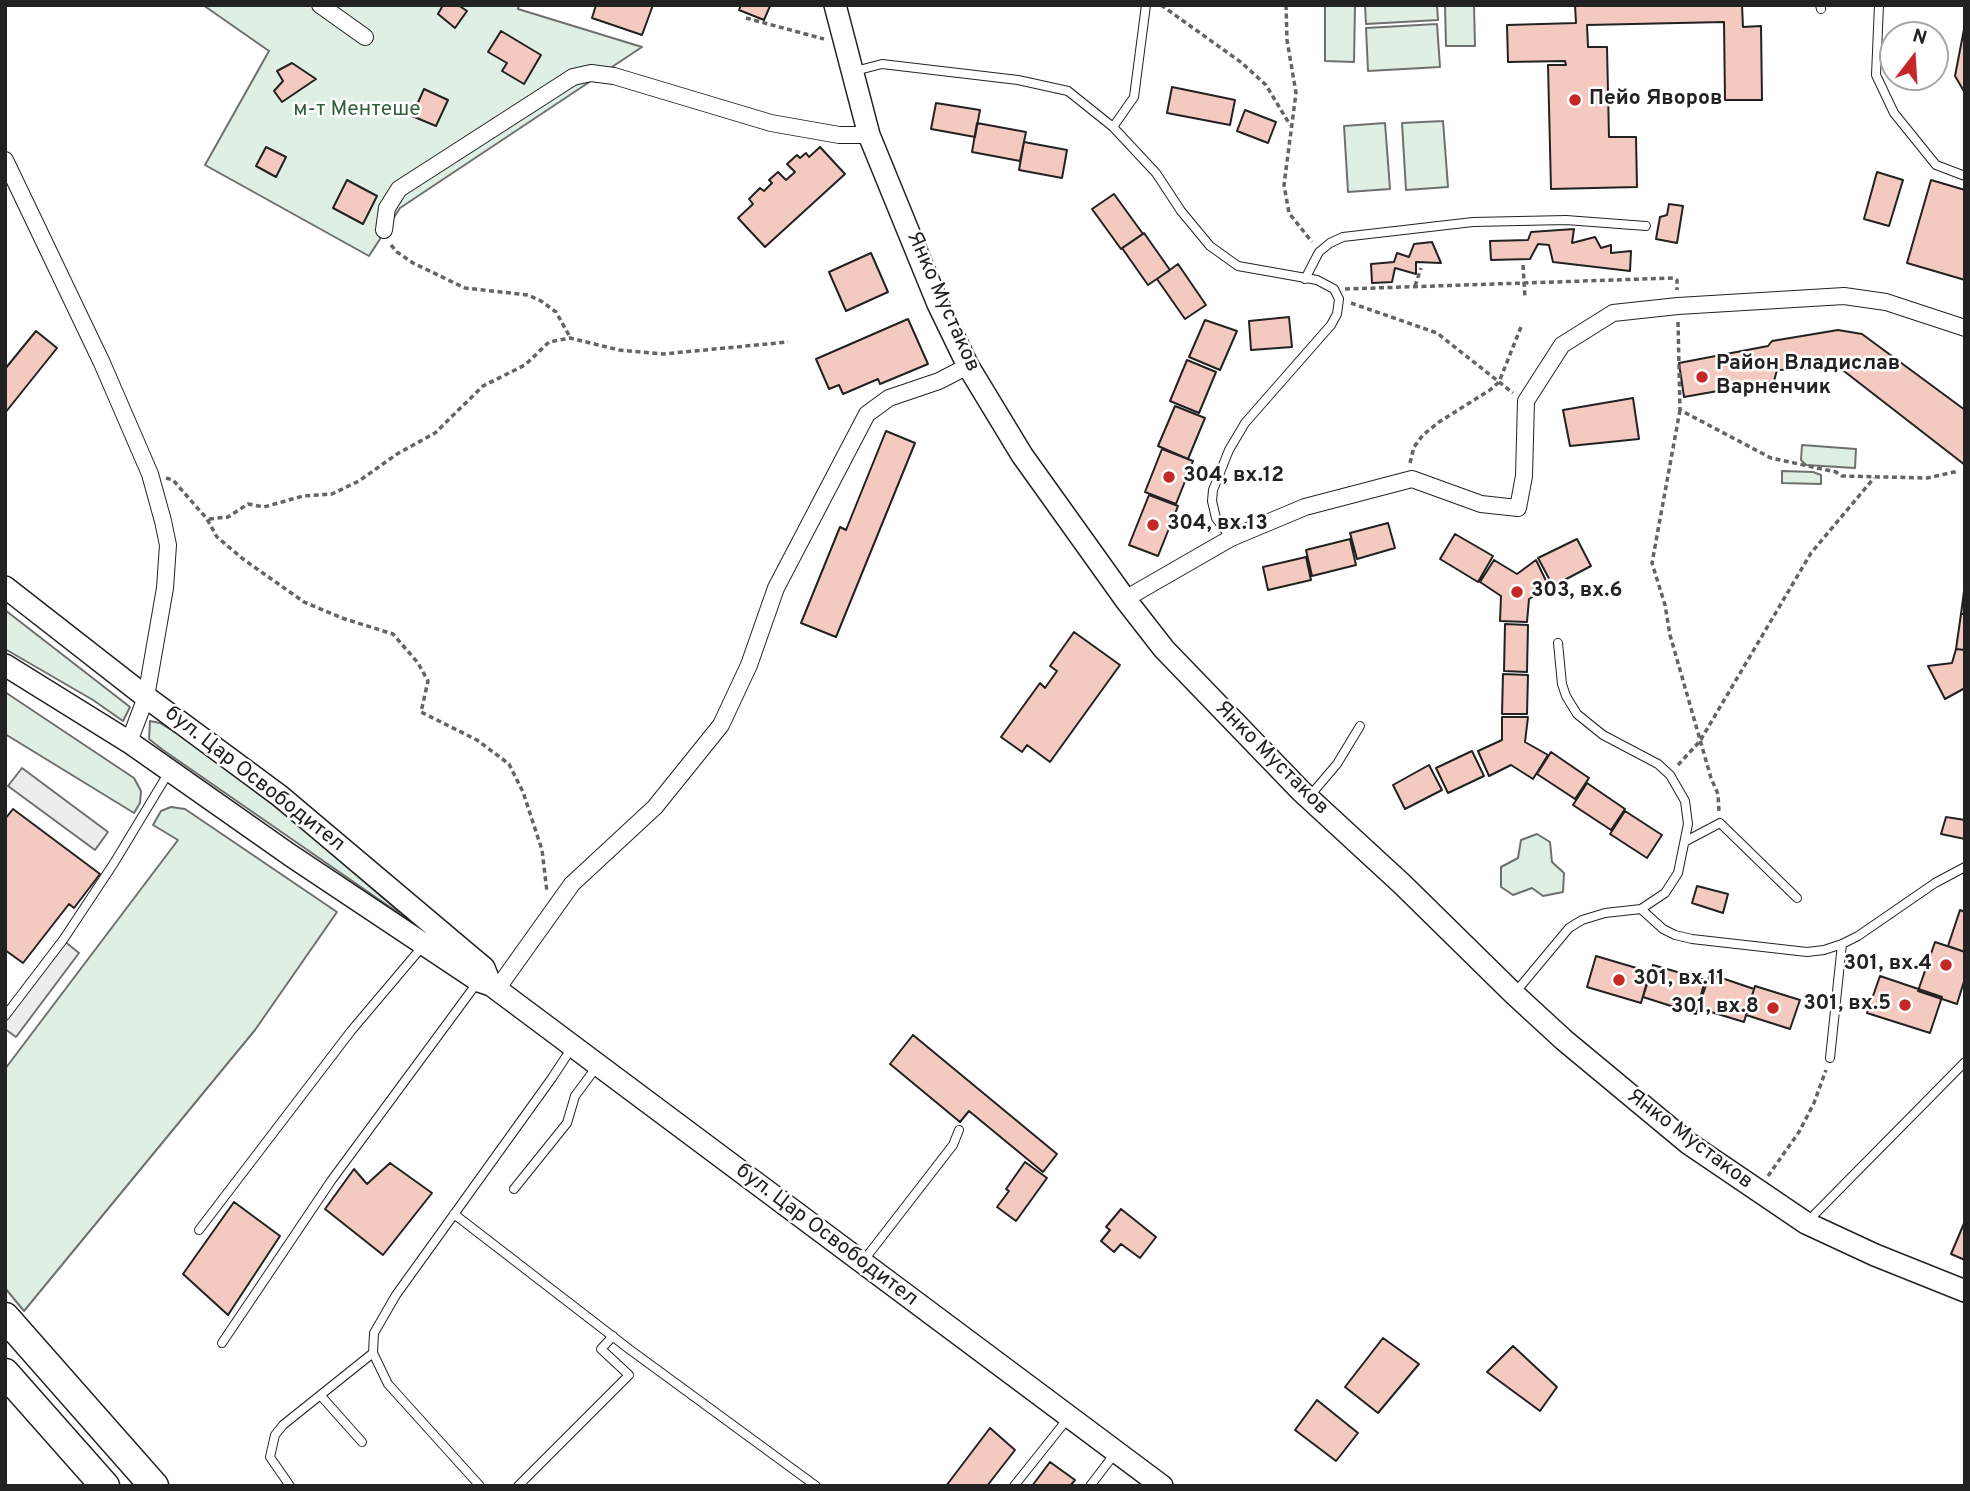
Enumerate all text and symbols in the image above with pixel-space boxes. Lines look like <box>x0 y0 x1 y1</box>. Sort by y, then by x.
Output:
north arrow <box>1879 21 1949 91</box>
text: N <box>1910 24 1930 51</box>
place label: Пейо Яворов <box>1589 87 1722 113</box>
marker: Пейо Яворов <box>1567 92 1583 108</box>
park label: м-т Ментeше <box>293 98 421 124</box>
street label: Янко Мустаков <box>900 228 984 376</box>
place label: Район Владислав Варненчик <box>1716 352 1900 402</box>
marker: Район Владислав Варненчик <box>1694 369 1710 385</box>
place label: 304, вх.12 <box>1183 464 1284 490</box>
marker: 304, вх.12 <box>1161 469 1177 485</box>
place label: 304, вх.13 <box>1167 512 1268 538</box>
marker: 304, вх.13 <box>1145 517 1161 533</box>
place label: 303, вх.6 <box>1531 579 1622 605</box>
marker: 303, вх.6 <box>1509 584 1525 600</box>
street label: Янко Мустаков <box>1209 697 1333 821</box>
street label: бул. Цар Освободител <box>159 702 349 858</box>
place label: 301, вх.4 <box>1844 952 1932 978</box>
marker: 301, вх.4 <box>1938 957 1954 973</box>
place label: 301, вх.11 <box>1633 967 1725 993</box>
marker: 301, вх.11 <box>1611 972 1627 988</box>
place label: 301, вх.5 <box>1803 992 1891 1018</box>
place label: 301, вх.8 <box>1671 995 1759 1021</box>
marker: 301, вх.5 <box>1897 997 1913 1013</box>
marker: 301, вх.8 <box>1765 1000 1781 1016</box>
street label: Янко Мустаков <box>1621 1085 1757 1195</box>
street label: бул. Цар Освободител <box>730 1159 922 1313</box>

